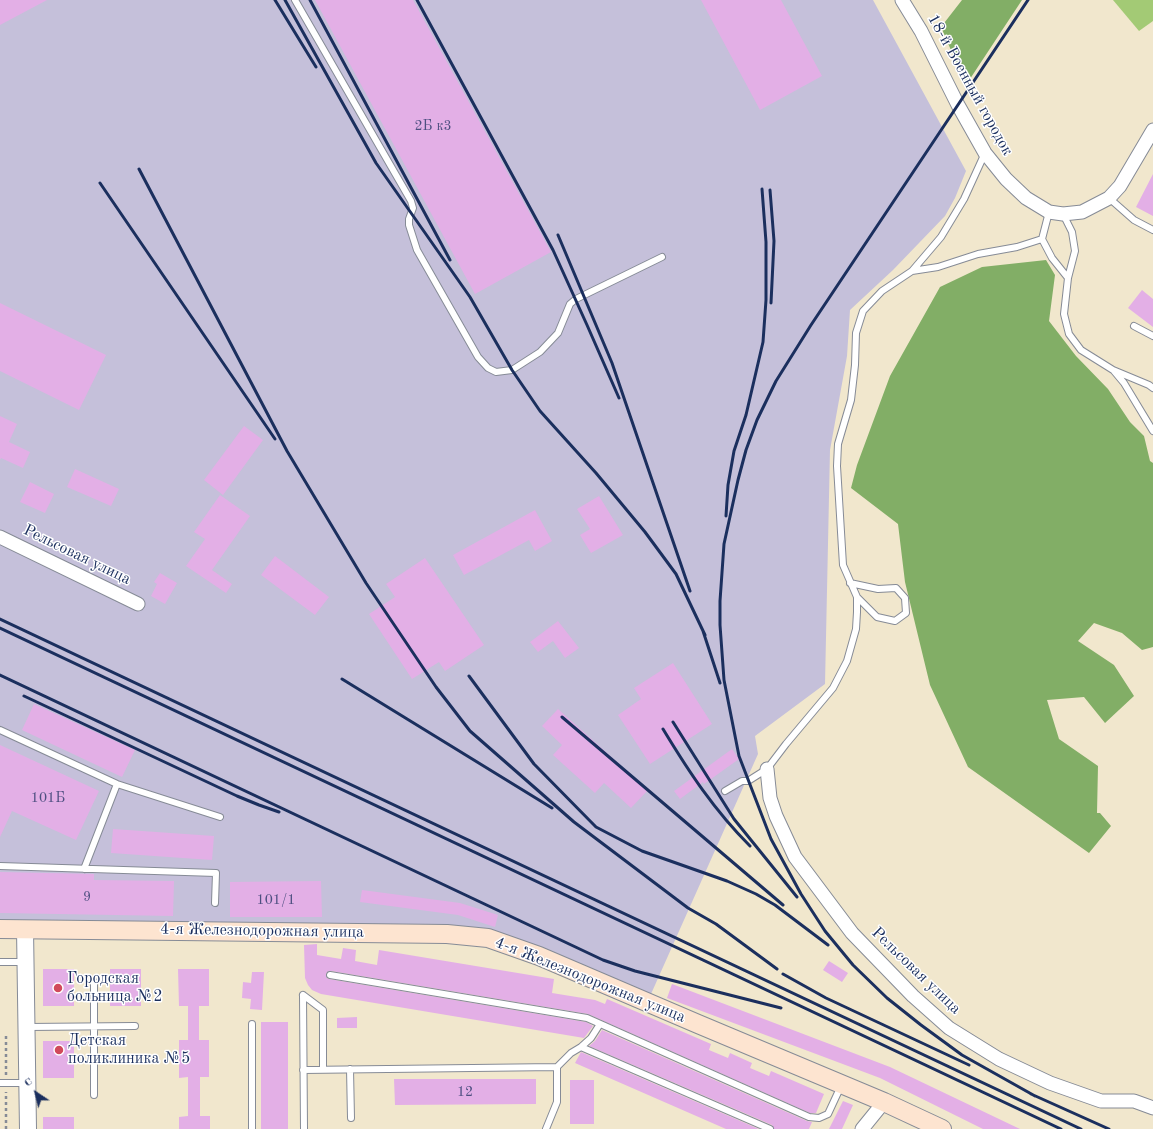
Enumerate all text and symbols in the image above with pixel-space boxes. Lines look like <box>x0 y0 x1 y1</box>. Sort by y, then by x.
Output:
street label: 18-й Военный городок <box>923 11 1017 159</box>
house number: 2Б к3 <box>414 118 452 134</box>
street label: Рельсовая улица <box>20 521 134 589</box>
house number: 101Б <box>31 790 65 806</box>
house number: 9 <box>83 889 91 905</box>
house number: 101/1 <box>257 892 295 908</box>
street label: 4-я Железнодорожная улица <box>160 920 364 942</box>
street label: Рельсовая улица <box>867 923 965 1019</box>
street label: 4-я Железнодорожная улица <box>492 933 688 1027</box>
place label: Городская больница №2 <box>67 969 162 1007</box>
marker: Городская больница №2 <box>52 982 64 994</box>
place label: Детская поликлиника №5 <box>68 1031 190 1069</box>
marker: Детская поликлиника №5 <box>53 1044 65 1056</box>
north arrow <box>16 1073 56 1113</box>
text: С <box>23 1076 35 1089</box>
house number: 12 <box>457 1084 473 1100</box>

